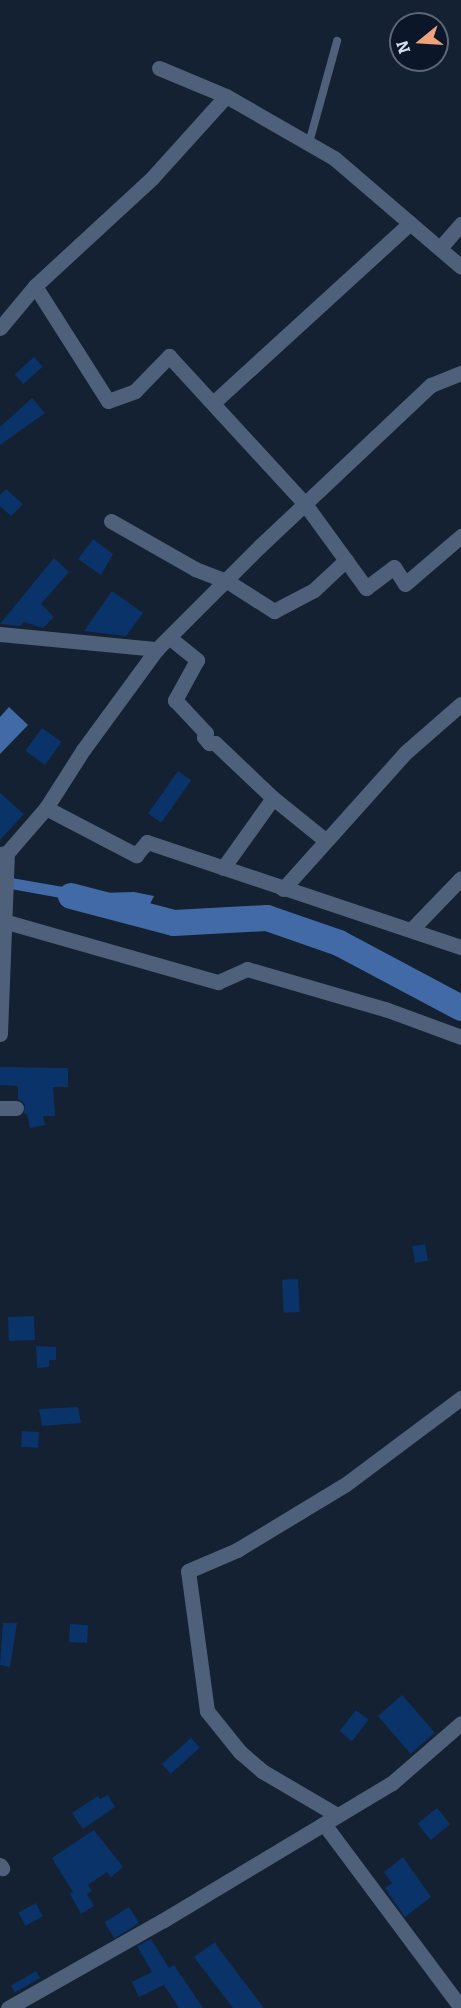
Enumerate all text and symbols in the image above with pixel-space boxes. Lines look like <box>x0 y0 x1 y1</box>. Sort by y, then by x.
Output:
north arrow <box>389 12 449 72</box>
text: N <box>392 38 414 56</box>

